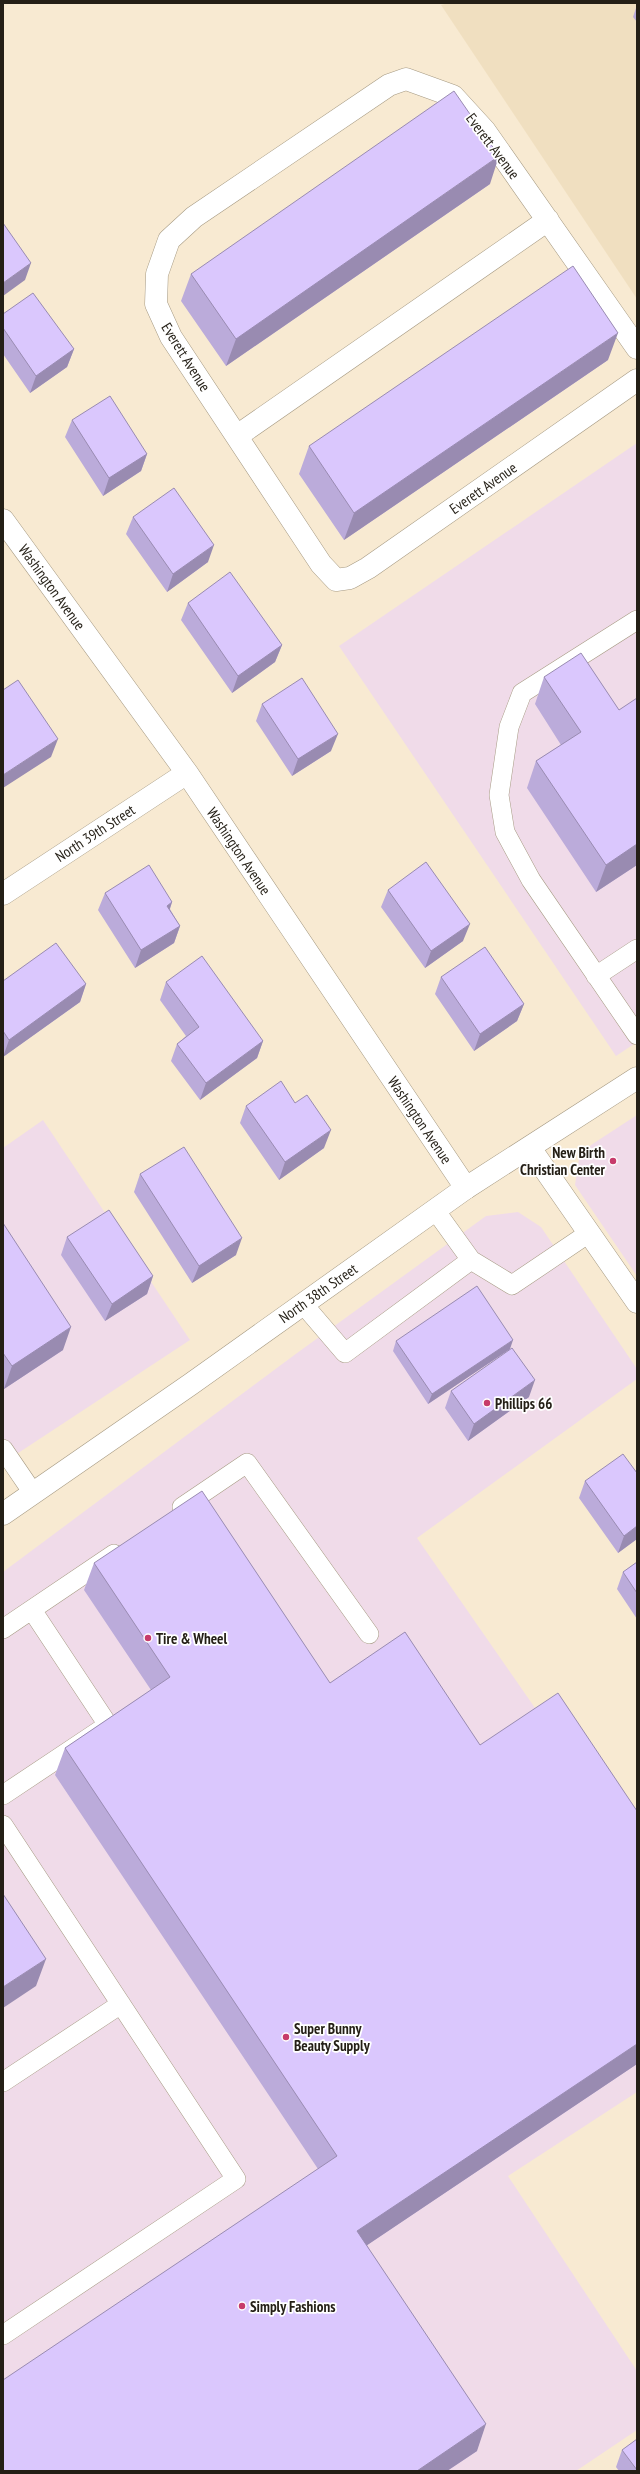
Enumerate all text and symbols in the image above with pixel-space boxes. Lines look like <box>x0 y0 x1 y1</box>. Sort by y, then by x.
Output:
street label: Everett Avenue <box>462 109 524 183</box>
street label: Everett Avenue <box>157 319 215 395</box>
street label: Everett Avenue <box>446 458 520 518</box>
street label: Washington Avenue <box>15 540 89 634</box>
street label: North 39th Street <box>52 800 138 866</box>
street label: Washington Avenue <box>203 804 275 898</box>
street label: Washington Avenue <box>384 1073 456 1167</box>
place label: New Birth Christian Center <box>520 1143 606 1179</box>
marker: New Birth Christian Center <box>608 1156 618 1166</box>
street label: North 38th Street <box>275 1259 361 1327</box>
place label: Phillips 66 <box>495 1394 552 1413</box>
marker: Phillips 66 <box>482 1398 492 1408</box>
place label: Tire & Wheel <box>156 1629 228 1648</box>
marker: Tire & Wheel <box>143 1633 153 1643</box>
place label: Super Bunny Beauty Supply <box>294 2019 371 2055</box>
marker: Super Bunny Beauty Supply <box>281 2032 291 2042</box>
place label: Simply Fashions <box>250 2297 335 2316</box>
marker: Simply Fashions <box>237 2301 247 2311</box>

